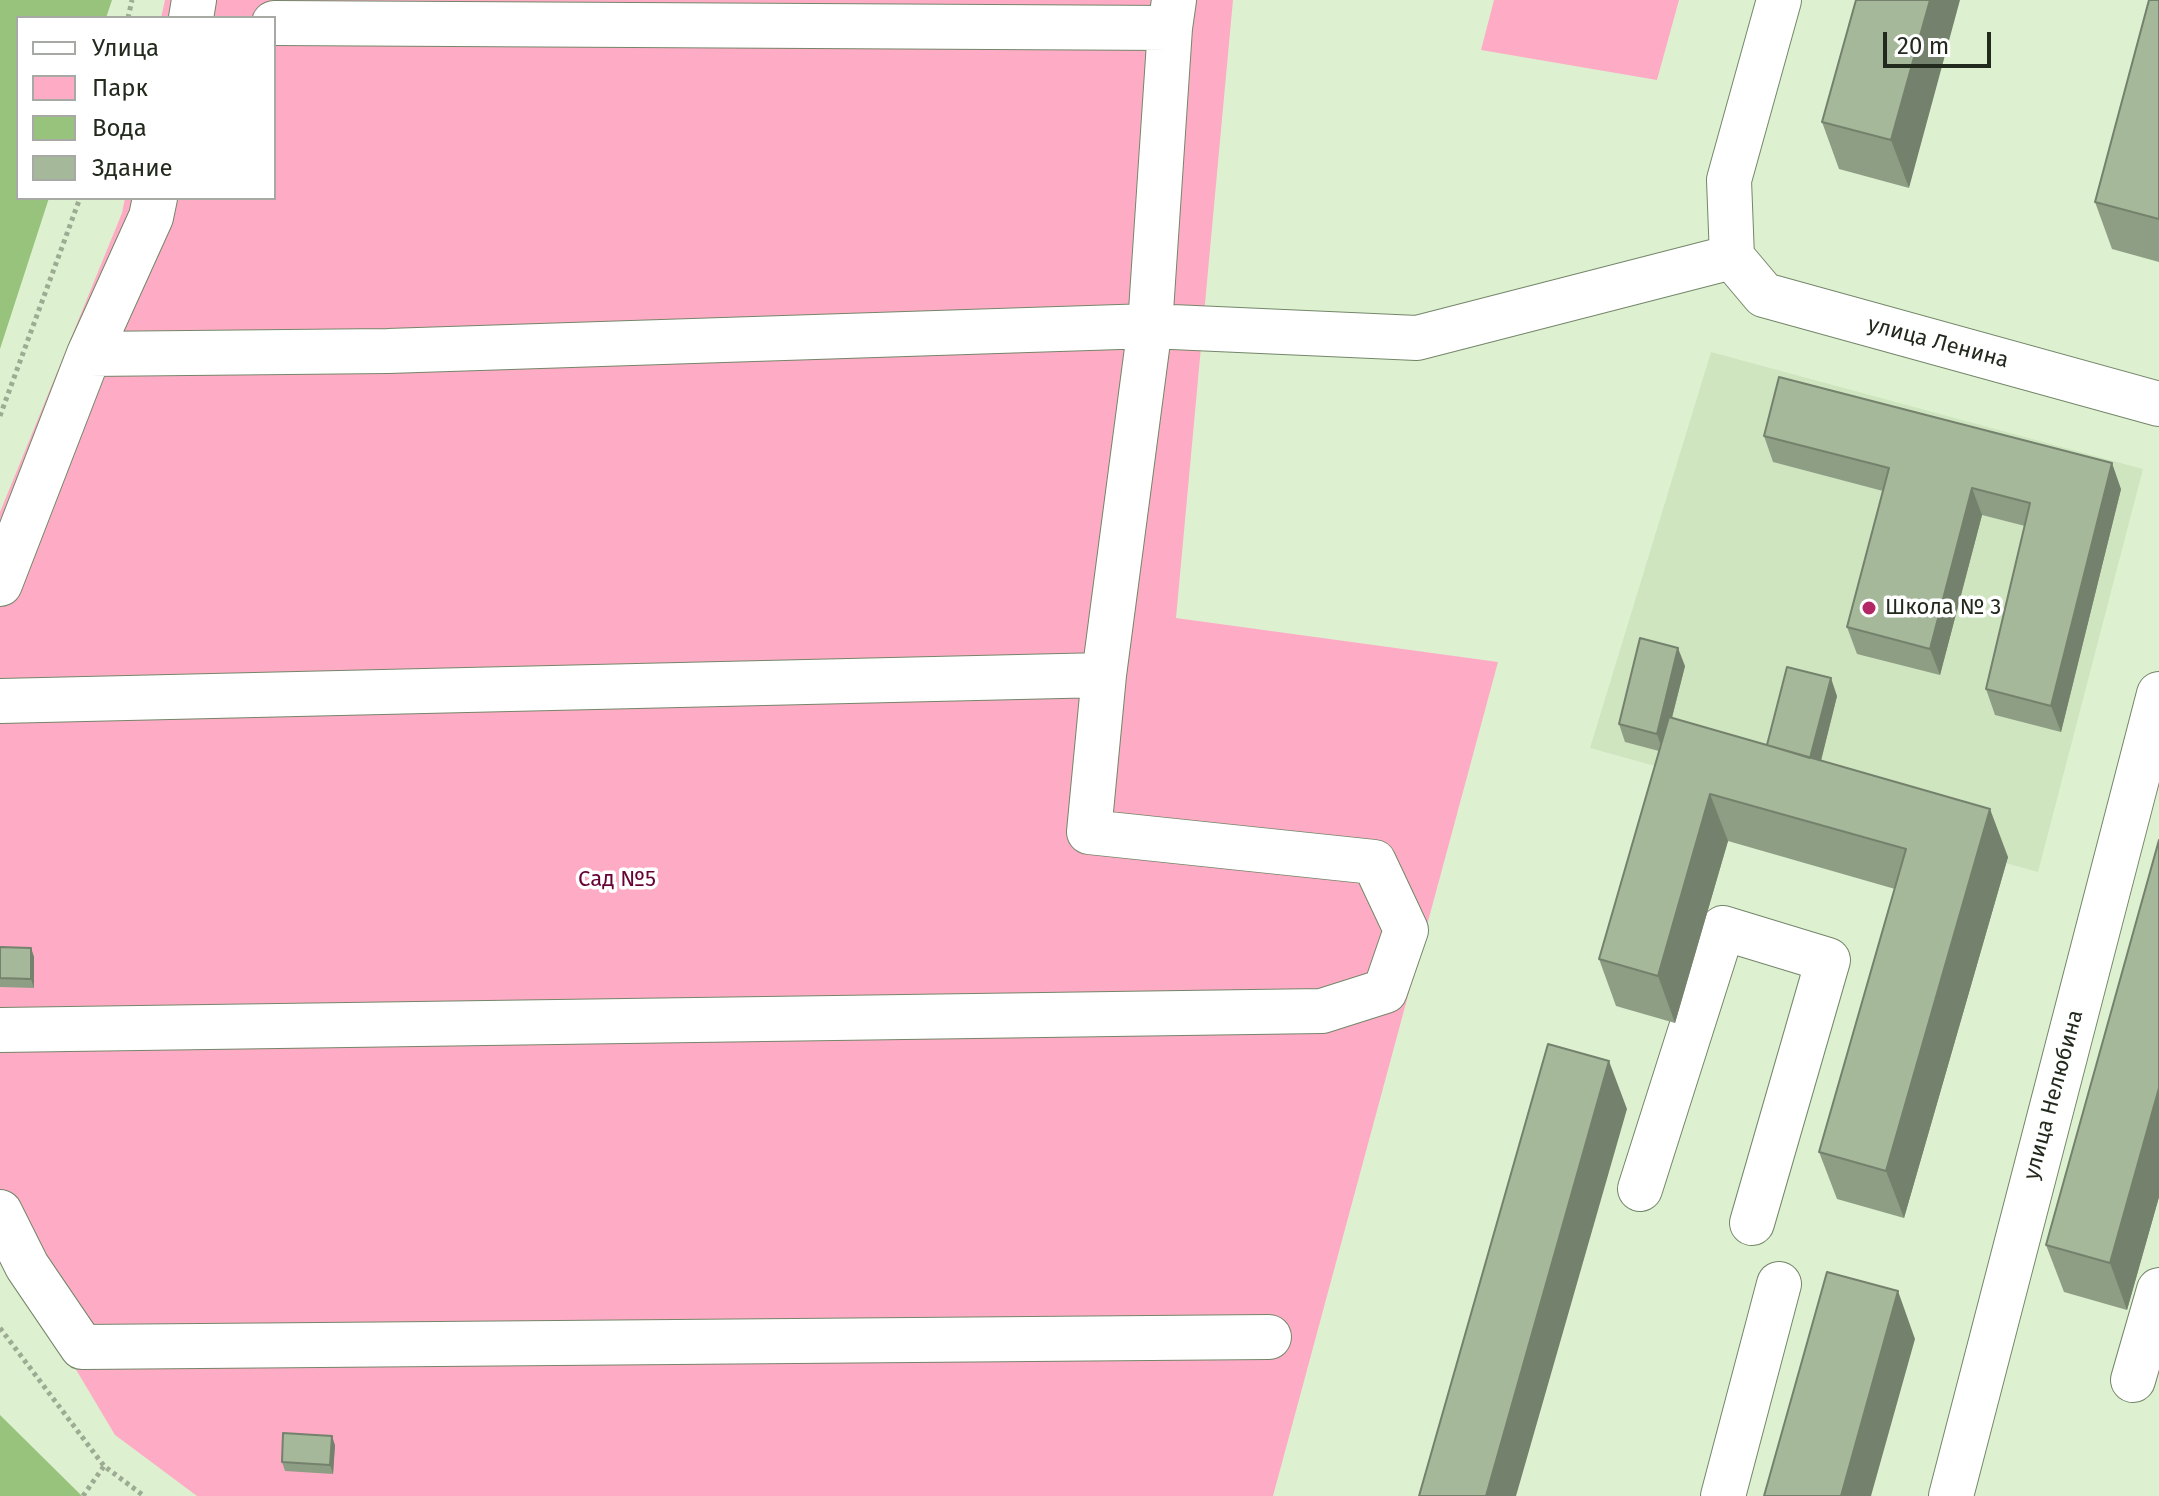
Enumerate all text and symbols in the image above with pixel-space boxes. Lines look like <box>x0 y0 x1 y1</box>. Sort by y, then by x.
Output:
legend <box>16 16 276 200</box>
scale bar <box>1887 16 1995 66</box>
text: 20 m <box>1897 32 1949 60</box>
text: Улица <box>92 34 159 62</box>
text: Парк <box>92 74 148 102</box>
text: Вода <box>92 114 147 142</box>
text: Здание <box>92 154 173 182</box>
street label: улица Ленина <box>1865 312 2011 374</box>
place label: Школа № 3 <box>1885 595 2001 621</box>
marker: Школа № 3 <box>1860 599 1878 617</box>
park label: Сад №5 <box>578 867 656 893</box>
street label: улица Нелюбина <box>2019 1007 2089 1183</box>

